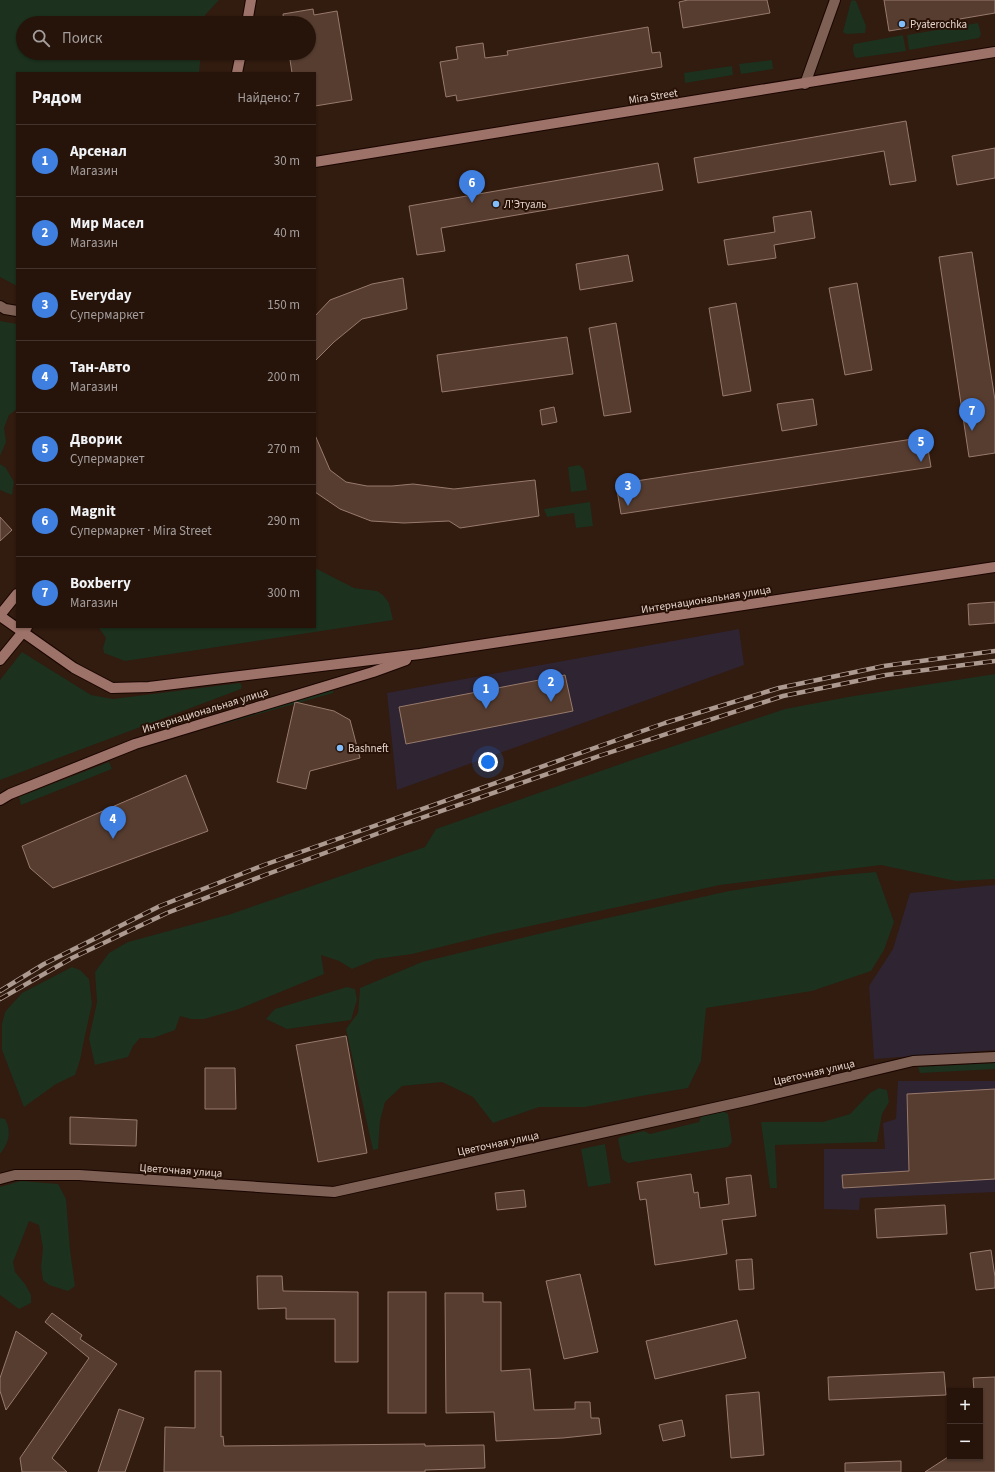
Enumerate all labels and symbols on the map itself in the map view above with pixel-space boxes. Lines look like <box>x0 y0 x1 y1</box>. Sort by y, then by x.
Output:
place label: Pyaterochka <box>910 17 967 32</box>
marker: Pyaterochka <box>897 19 907 29</box>
street label: Mira Street <box>627 85 679 108</box>
pin: 6 <box>459 170 485 203</box>
place label: Л'Этуаль <box>504 197 547 212</box>
marker: Л'Этуаль <box>491 199 501 209</box>
pin: 7 <box>959 398 985 431</box>
pin: 5 <box>908 429 934 462</box>
pin: 3 <box>615 473 641 506</box>
street label: Интернациональная улица <box>640 582 772 617</box>
pin: 2 <box>538 669 564 702</box>
pin: 1 <box>473 676 499 709</box>
street label: Интернациональная улица <box>140 684 270 737</box>
place label: Bashneft <box>348 741 389 756</box>
marker: Bashneft <box>335 743 345 753</box>
your location <box>478 752 498 772</box>
pin: 4 <box>100 806 126 839</box>
street label: Цветочная улица <box>772 1056 856 1089</box>
street label: Цветочная улица <box>456 1128 540 1159</box>
street label: Цветочная улица <box>139 1160 223 1181</box>

